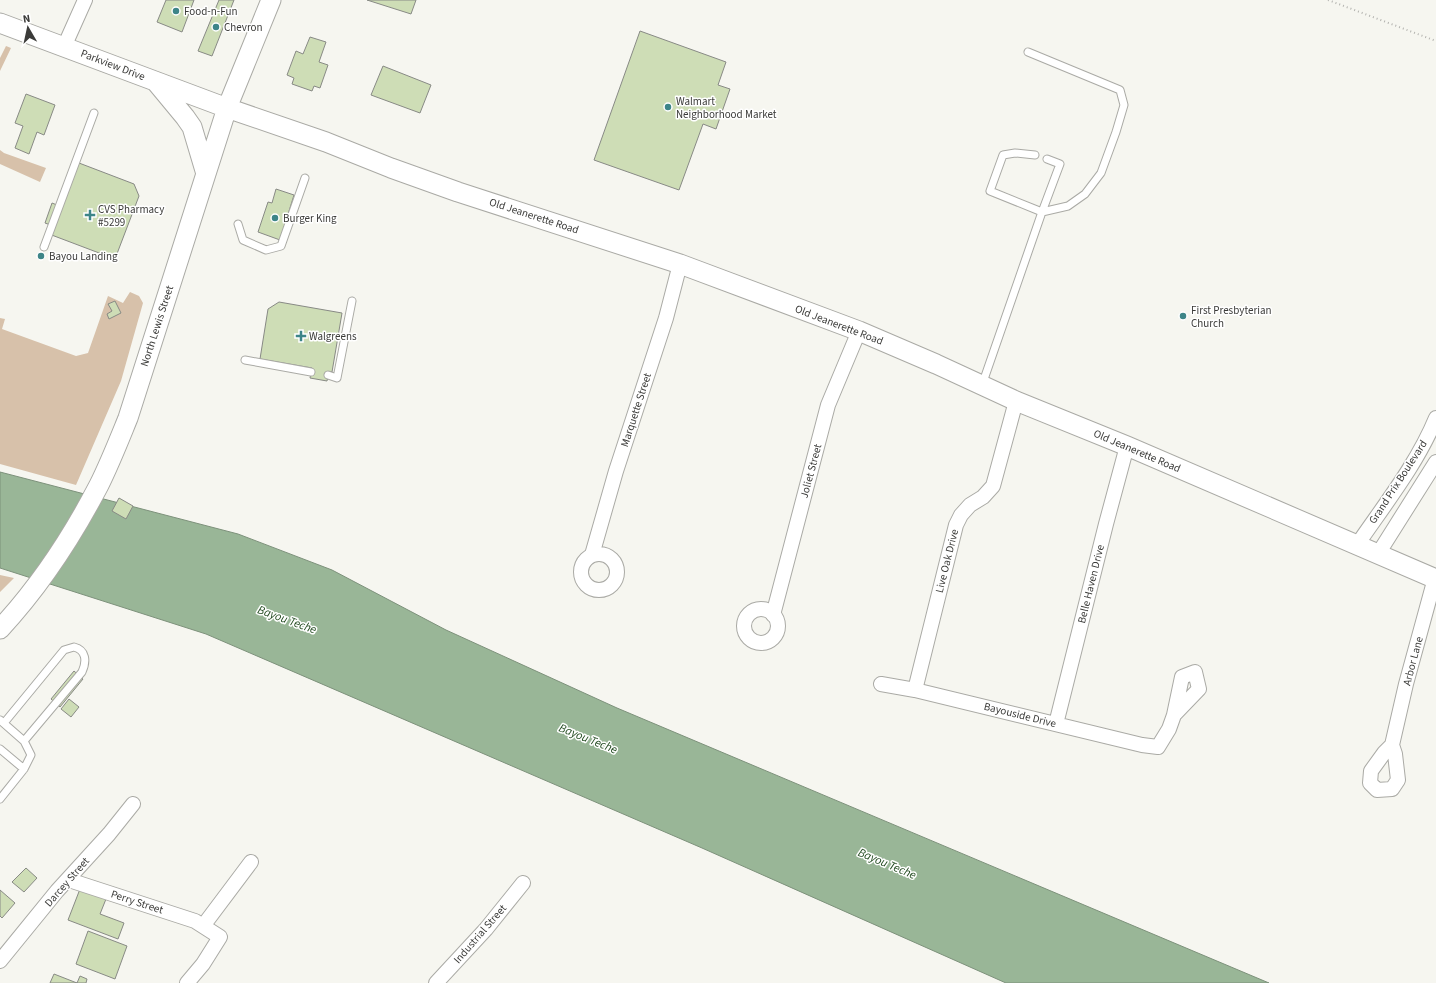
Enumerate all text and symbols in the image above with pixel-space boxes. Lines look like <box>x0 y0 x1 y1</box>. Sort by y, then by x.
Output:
place label: Food-n-Fun <box>184 4 237 19</box>
marker: Food-n-Fun <box>171 6 181 16</box>
north arrow <box>8 8 48 48</box>
text: N <box>22 11 31 27</box>
place label: Chevron <box>224 20 263 35</box>
marker: Chevron <box>211 22 221 32</box>
street label: Parkview Drive <box>79 46 148 84</box>
place label: Walmart Neighborhood Market <box>676 94 777 122</box>
marker: Walmart Neighborhood Market <box>663 102 673 112</box>
street label: Old Jeanerette Road <box>487 194 581 238</box>
place label: CVS Pharmacy #5299 <box>98 202 164 230</box>
marker: CVS Pharmacy #5299 <box>85 210 95 220</box>
place label: Burger King <box>283 211 337 226</box>
marker: Burger King <box>270 213 280 223</box>
place label: Bayou Landing <box>49 249 118 264</box>
marker: Bayou Landing <box>36 251 46 261</box>
street label: North Lewis Street <box>137 283 177 369</box>
street label: Old Jeanerette Road <box>793 301 885 349</box>
place label: First Presbyterian Church <box>1191 303 1272 331</box>
marker: First Presbyterian Church <box>1178 311 1188 321</box>
place label: Walgreens <box>309 329 357 344</box>
marker: Walgreens <box>296 331 306 341</box>
street label: Marquette Street <box>617 371 655 449</box>
street label: Old Jeanerette Road <box>1091 426 1183 476</box>
street label: Grand Prix Boulevard <box>1365 437 1431 527</box>
street label: Joliet Street <box>797 442 826 500</box>
street label: Live Oak Drive <box>932 527 962 594</box>
street label: Belle Haven Drive <box>1074 543 1108 625</box>
water label: Bayou Teche <box>255 601 319 639</box>
street label: Arbor Lane <box>1399 634 1427 687</box>
street label: Bayouside Drive <box>982 699 1058 731</box>
water label: Bayou Teche <box>556 720 620 759</box>
water label: Bayou Teche <box>855 844 919 884</box>
street label: Darcey Street <box>41 854 93 910</box>
street label: Perry Street <box>109 886 165 918</box>
street label: Industrial Street <box>450 901 510 967</box>

